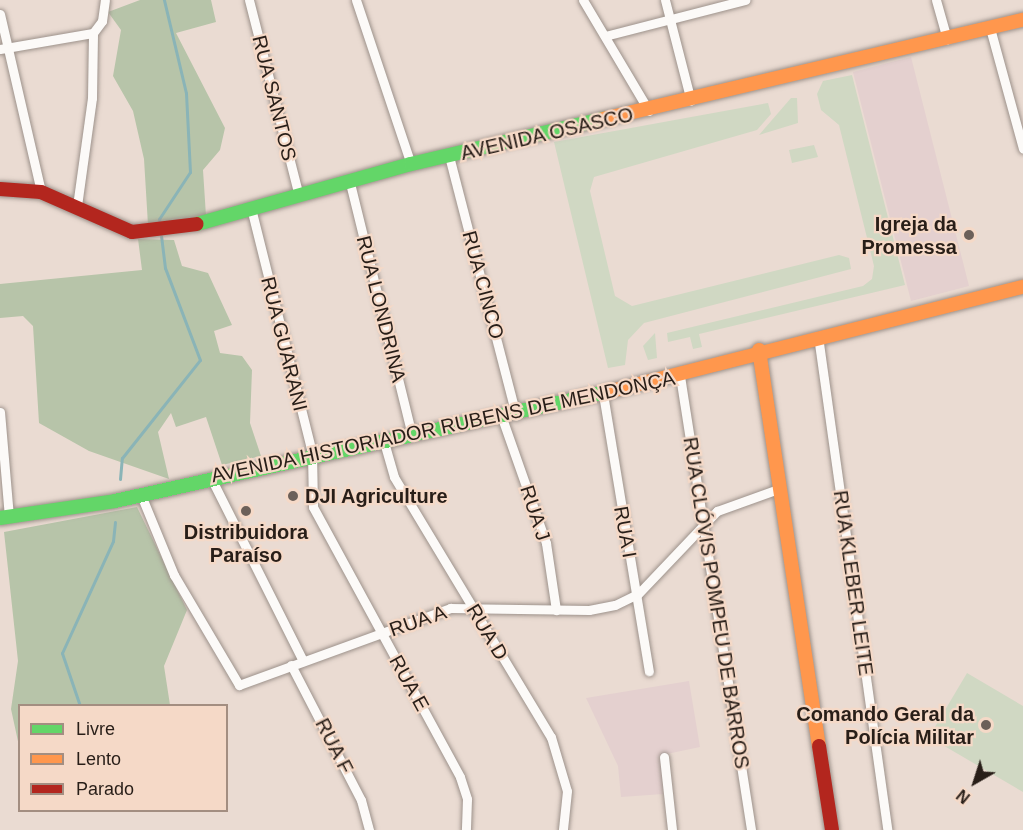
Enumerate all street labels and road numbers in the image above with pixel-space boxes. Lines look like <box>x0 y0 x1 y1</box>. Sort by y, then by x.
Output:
street label: RUA SANTOS <box>247 32 301 164</box>
street label: AVENIDA OSASCO <box>458 102 636 166</box>
street label: RUA CINCO <box>457 228 509 342</box>
street label: RUA LONDRINA <box>351 233 411 385</box>
street label: RUA GUARANI <box>256 274 312 414</box>
street label: AVENIDA HISTORIADOR RUBENS DE MENDONÇA <box>208 366 678 488</box>
street label: RUA CLÓVIS POMPEU DE BARROS <box>678 435 754 771</box>
street label: RUA J <box>515 482 555 544</box>
street label: RUA KLEBER LEITE <box>828 488 878 678</box>
street label: RUA I <box>609 504 641 560</box>
street label: RUA D <box>461 599 513 665</box>
street label: RUA A <box>385 600 451 642</box>
street label: RUA E <box>384 650 434 716</box>
street label: RUA F <box>310 714 358 778</box>

